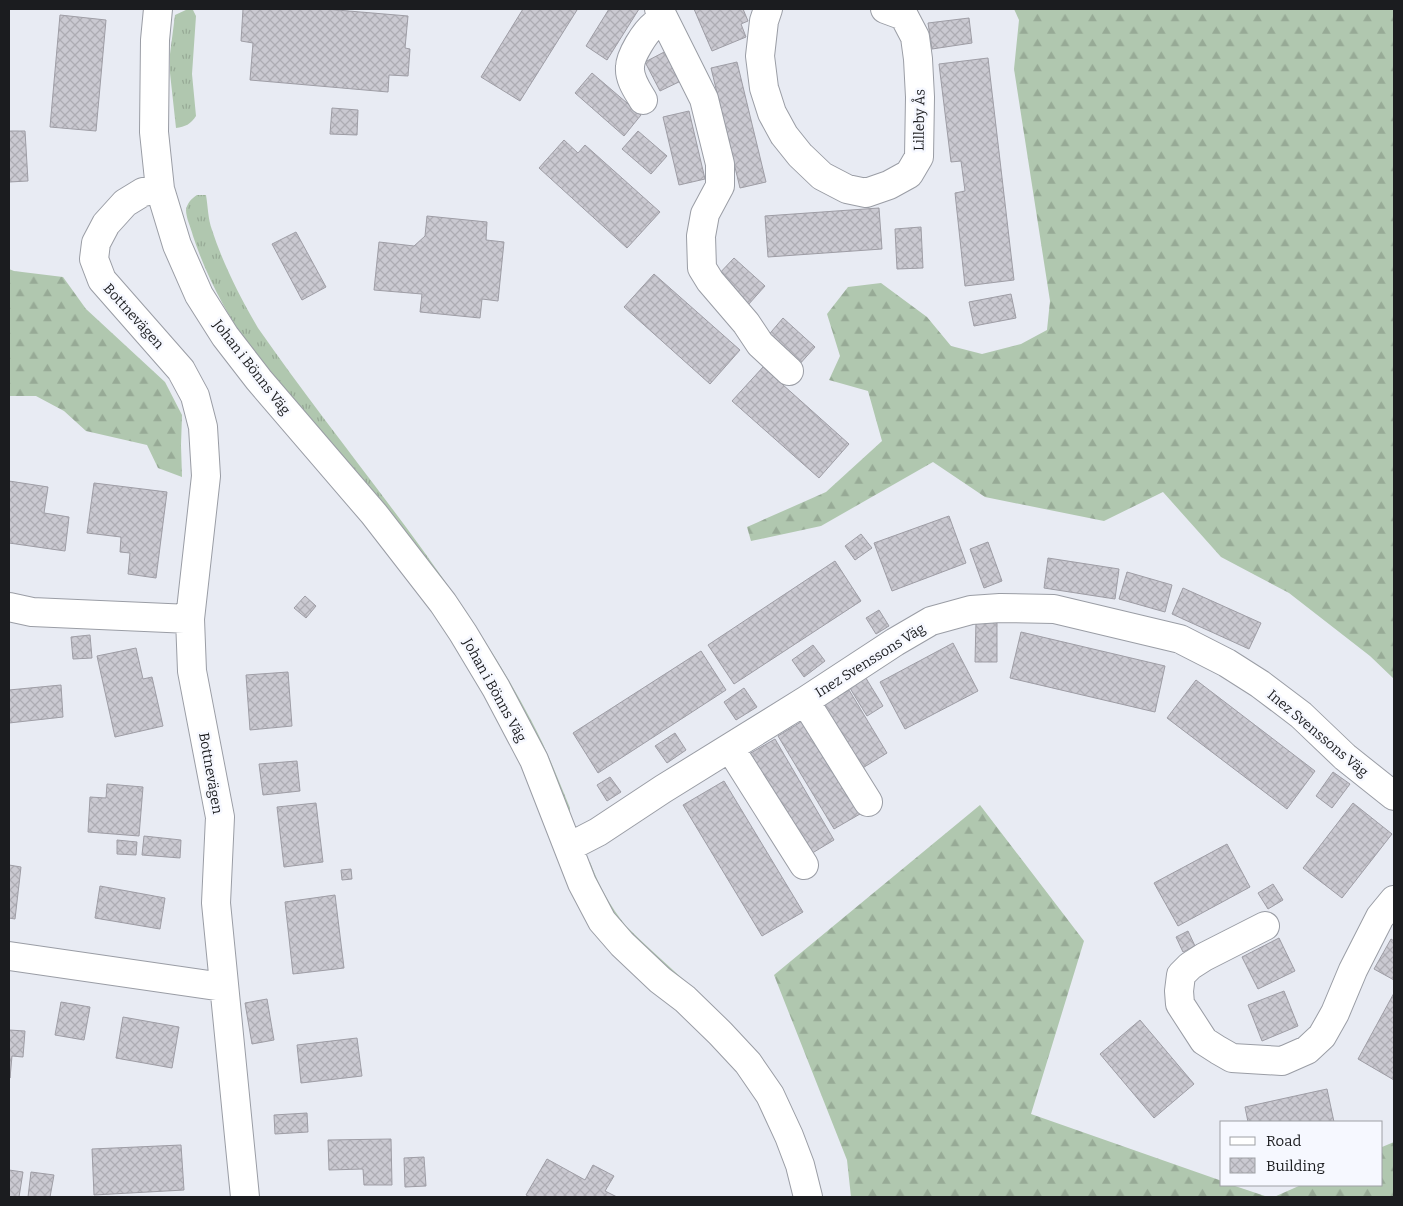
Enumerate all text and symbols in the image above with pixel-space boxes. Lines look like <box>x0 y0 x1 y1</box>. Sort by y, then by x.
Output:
street label: Lilleby Ås <box>909 89 929 151</box>
street label: Bottnevägen <box>100 280 168 353</box>
street label: Johan i Bönns Väg <box>209 316 294 418</box>
street label: Inez Svenssons Väg <box>812 620 928 701</box>
street label: Johan i Bönns Väg <box>459 635 530 745</box>
street label: Inez Svenssons Väg <box>1264 686 1372 781</box>
street label: Bottnevägen <box>195 731 226 815</box>
legend <box>1220 1121 1383 1186</box>
text: Road <box>1266 1132 1301 1150</box>
text: Building <box>1266 1157 1325 1175</box>

